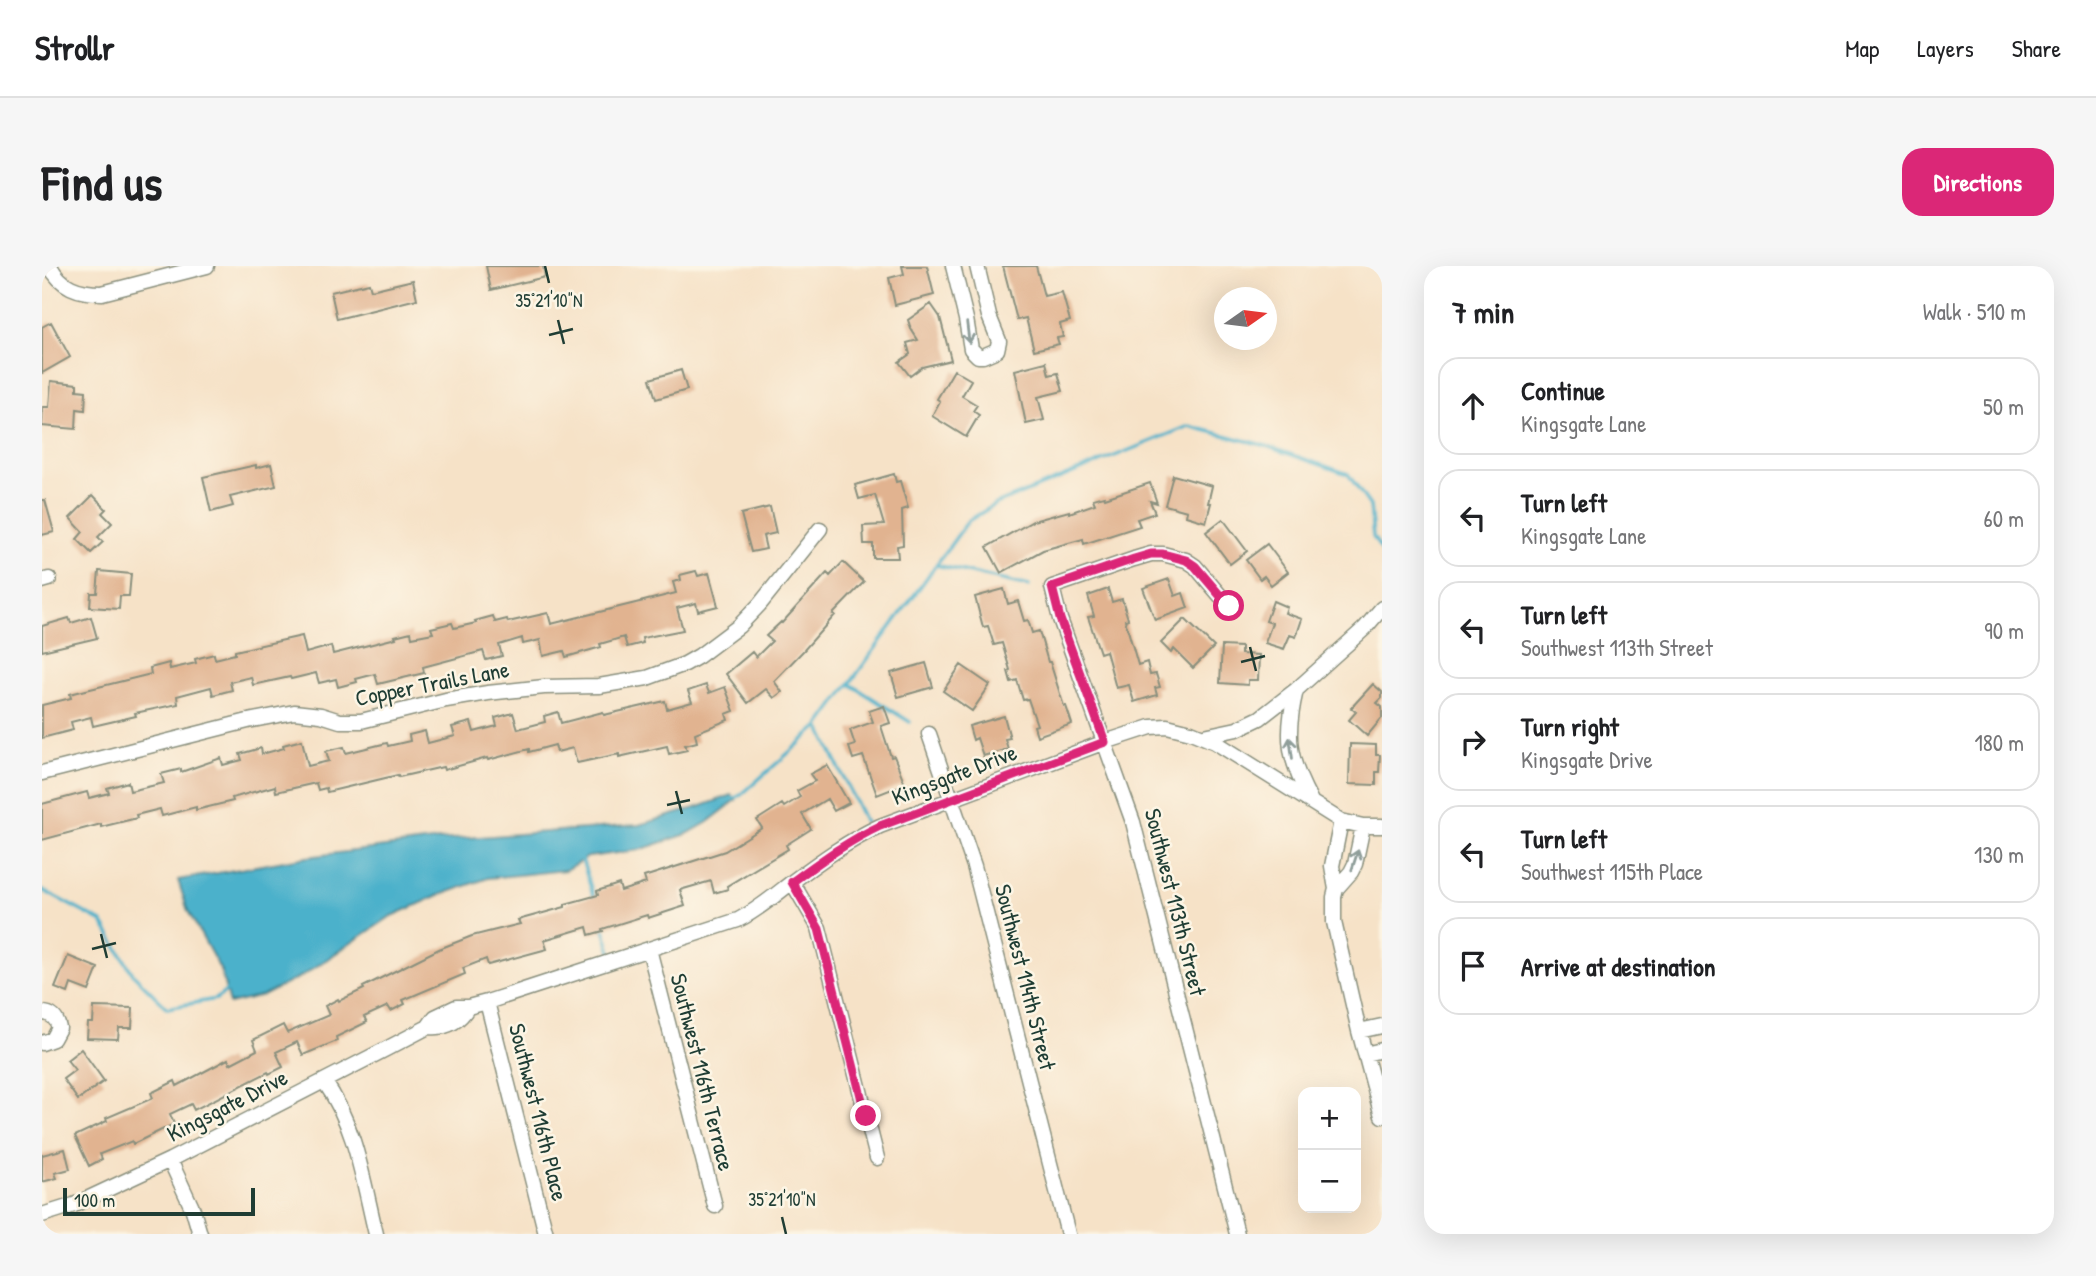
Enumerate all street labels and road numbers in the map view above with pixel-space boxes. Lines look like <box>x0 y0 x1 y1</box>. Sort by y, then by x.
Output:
street label: Copper Trails Lane <box>352 653 512 713</box>
street label: Kingsgate Drive <box>887 736 1021 812</box>
street label: Southwest 113th Street <box>1138 805 1215 1000</box>
street label: Southwest 114th Street <box>988 881 1064 1074</box>
street label: Southwest 116th Terrace <box>664 970 742 1174</box>
street label: Southwest 116th Place <box>502 1020 576 1204</box>
street label: Kingsgate Drive <box>161 1061 293 1149</box>

